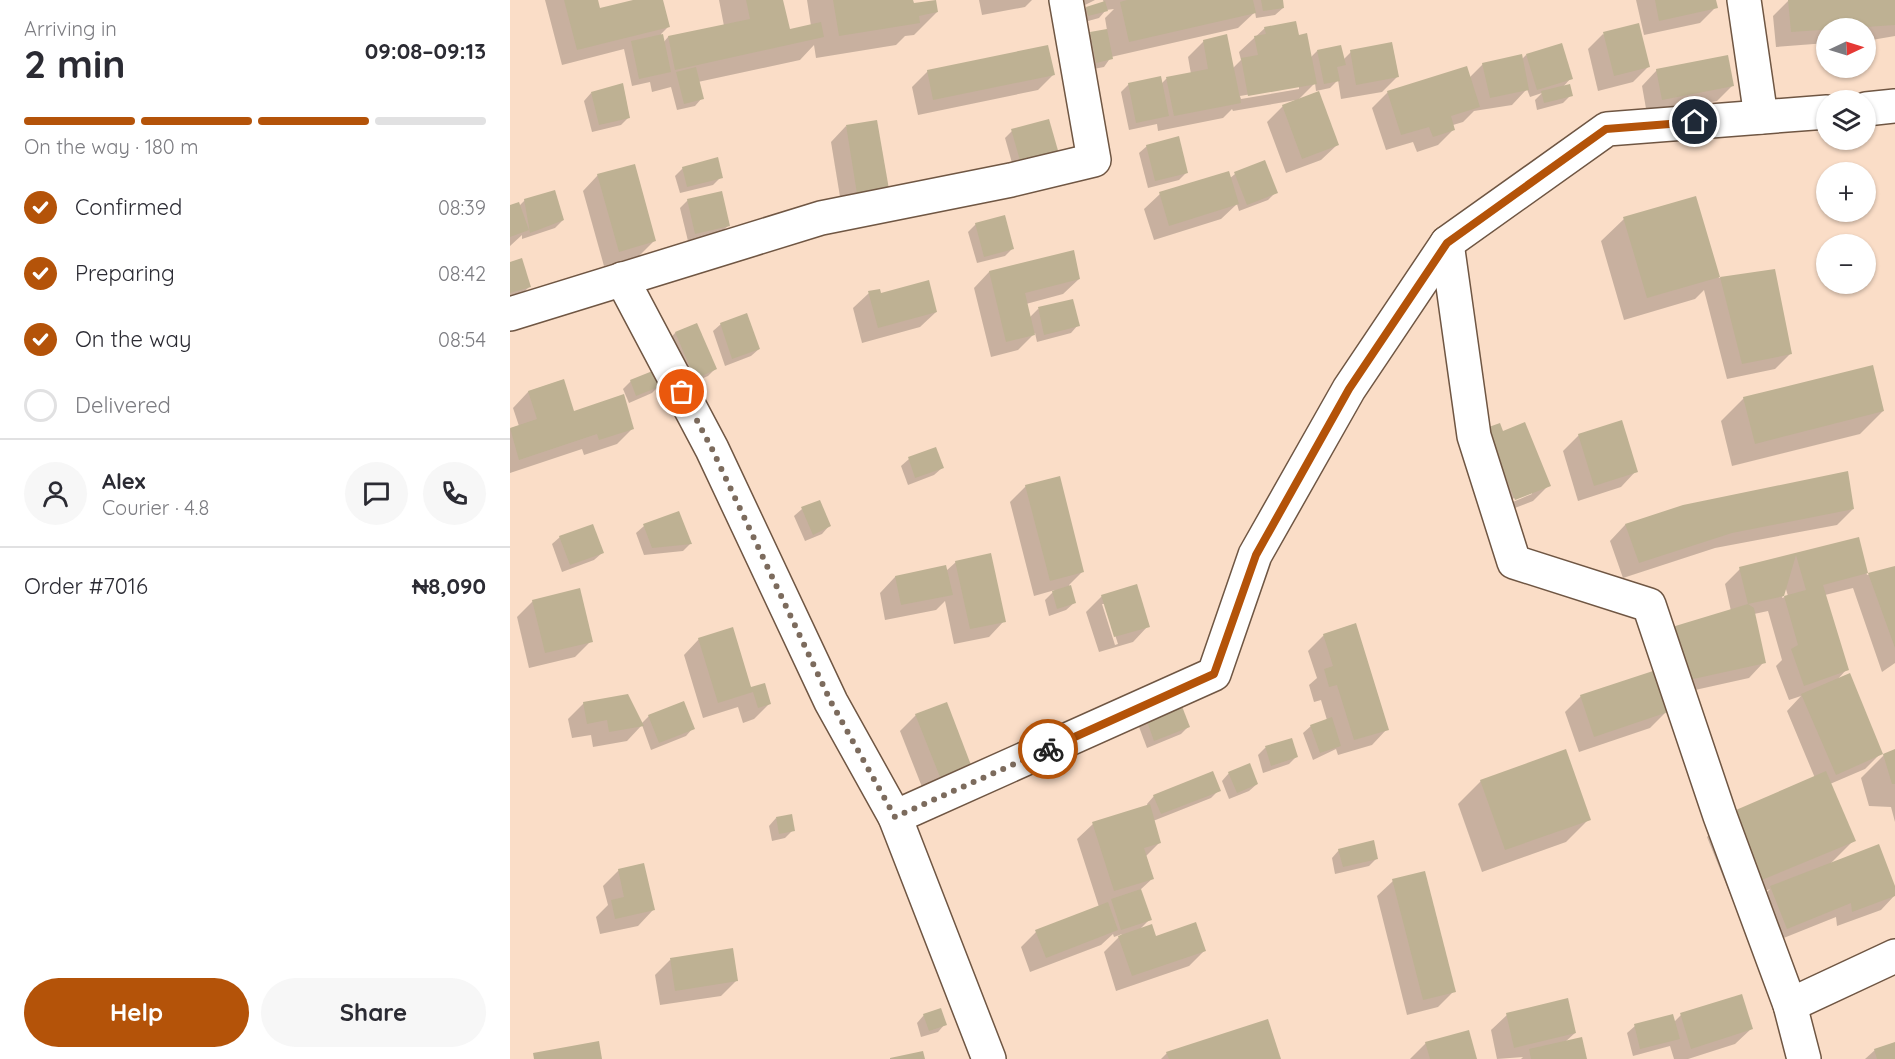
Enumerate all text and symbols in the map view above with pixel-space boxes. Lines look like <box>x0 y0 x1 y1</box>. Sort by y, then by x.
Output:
text: Arriving in <box>24 16 117 41</box>
north arrow <box>1816 18 1876 78</box>
map controls <box>1816 18 1876 294</box>
text: 09:08–09:13 <box>365 37 486 65</box>
text: 2 min <box>24 39 126 88</box>
button: layers <box>1816 90 1876 150</box>
pin <box>1669 96 1720 147</box>
icon: home <box>1678 105 1711 138</box>
text: On the way · 180 m <box>24 134 198 159</box>
button: + <box>1816 162 1876 222</box>
icon: check <box>24 191 57 224</box>
text: Confirmed <box>75 193 182 221</box>
text: 08:39 <box>438 195 486 220</box>
button: − <box>1816 234 1876 294</box>
icon: check <box>24 257 57 290</box>
text: Preparing <box>75 259 175 287</box>
text: 08:42 <box>438 261 486 286</box>
icon: check <box>24 323 57 356</box>
text: On the way <box>75 325 191 353</box>
text: 08:54 <box>438 327 486 352</box>
pin <box>656 366 707 417</box>
icon: bag <box>665 375 698 408</box>
text: Delivered <box>75 391 171 419</box>
button: person <box>24 462 87 525</box>
button: chat <box>345 462 408 525</box>
button: phone <box>423 462 486 525</box>
text: Alex <box>102 467 145 495</box>
text: Courier · 4.8 <box>102 495 209 520</box>
text: Order #7016 <box>24 572 148 600</box>
text: ₦8,090 <box>412 572 486 600</box>
courier <box>1018 719 1078 779</box>
icon: bike <box>1032 733 1065 766</box>
button: Help <box>24 978 249 1047</box>
button: Share <box>261 978 486 1047</box>

